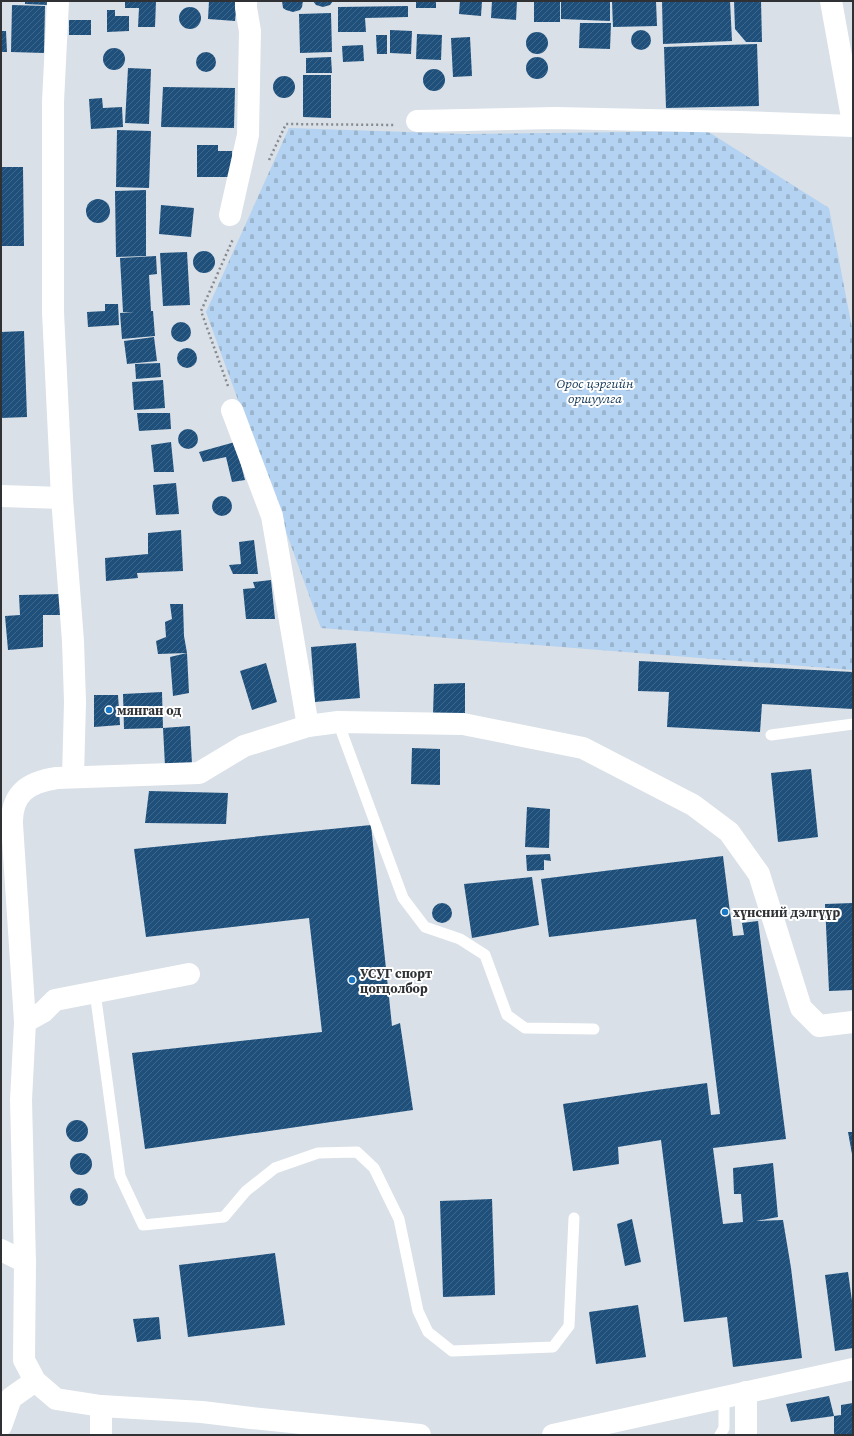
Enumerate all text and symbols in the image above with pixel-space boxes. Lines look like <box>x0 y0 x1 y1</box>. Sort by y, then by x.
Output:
park label: Орос цэргийн оршуулга <box>557 375 634 407</box>
place label: мянган од <box>117 702 181 719</box>
marker: мянган од <box>104 705 114 715</box>
place label: хүнсний дэлгүүр <box>733 904 840 921</box>
marker: хүнсний дэлгүүр <box>720 907 730 917</box>
place label: УСУГ спорт цогцолбор <box>360 965 432 997</box>
marker: УСУГ спорт цогцолбор <box>347 975 357 985</box>

